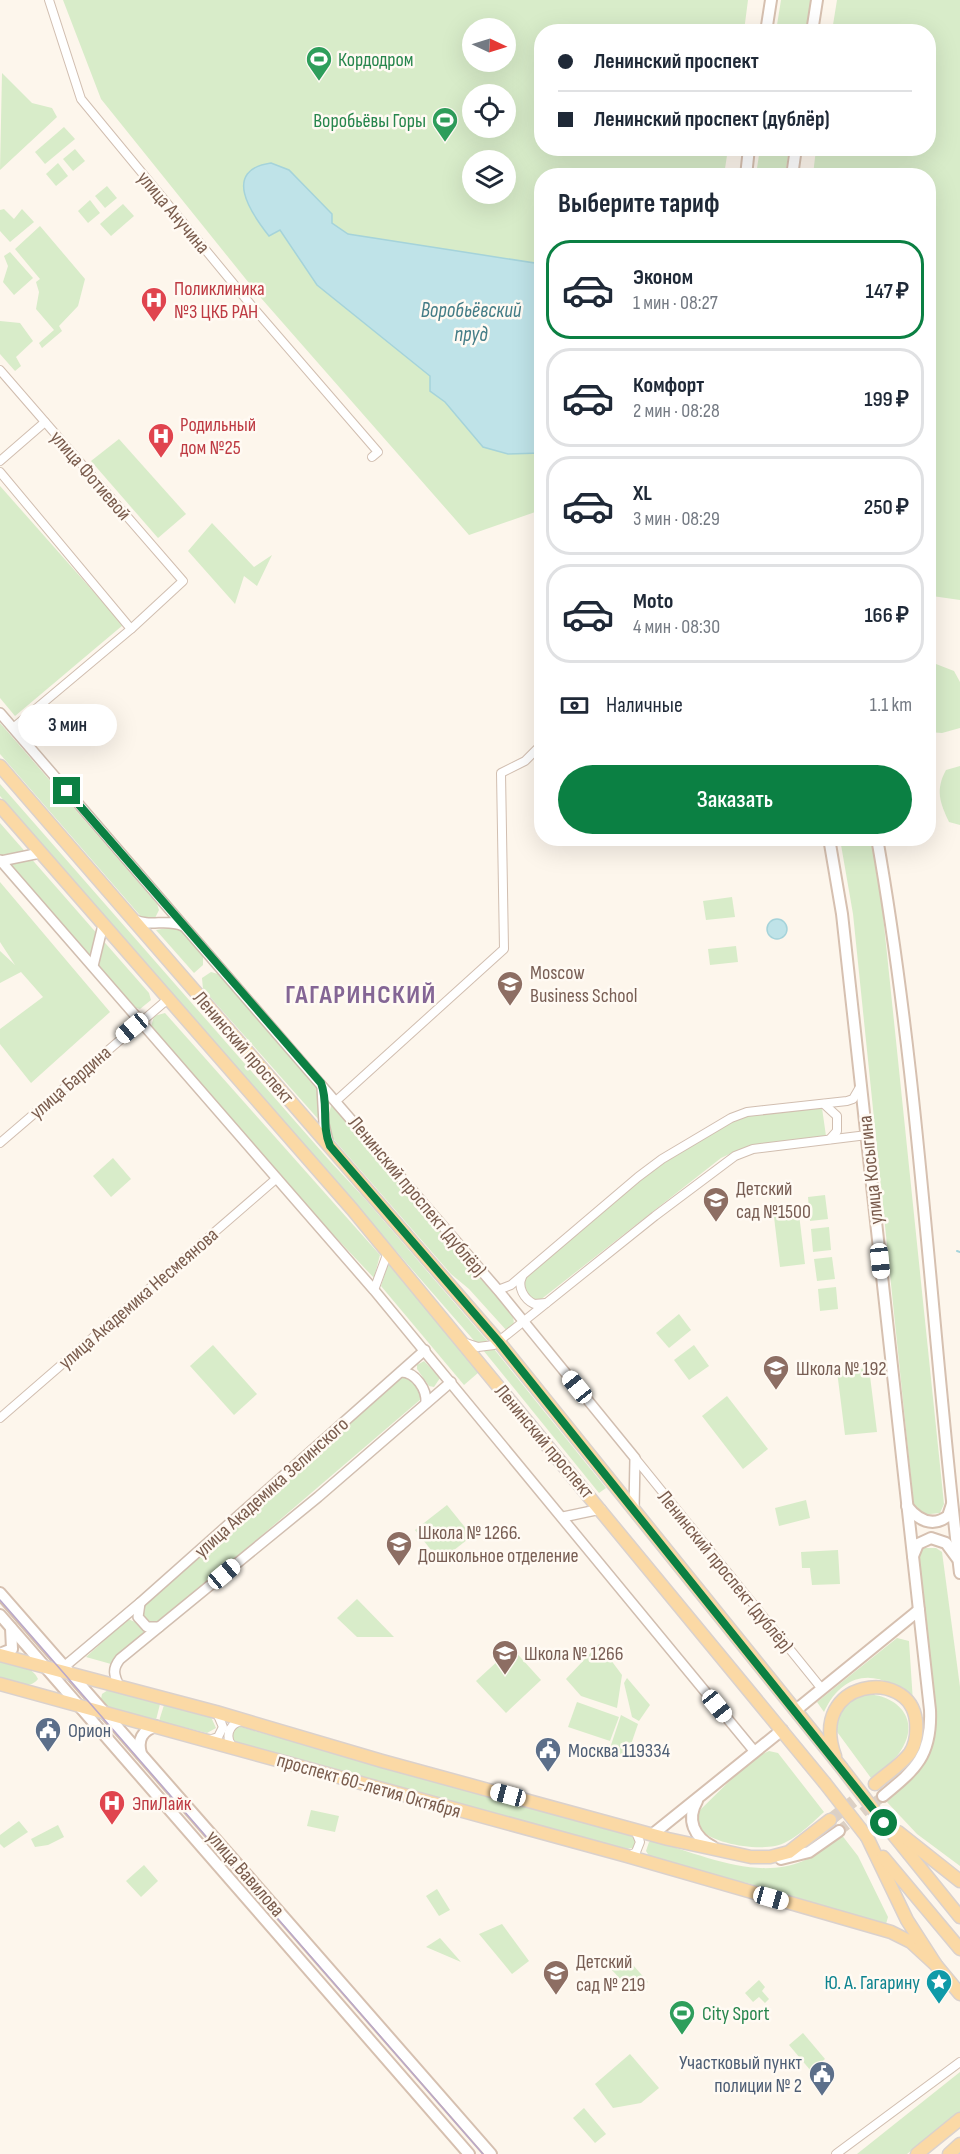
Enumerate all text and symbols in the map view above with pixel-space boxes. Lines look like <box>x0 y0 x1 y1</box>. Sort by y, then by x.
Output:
north arrow <box>462 18 516 72</box>
map controls <box>462 18 516 204</box>
sports icon: Кордодром <box>304 44 334 82</box>
place label: Кордодром <box>338 48 414 72</box>
text: Ленинский проспект <box>594 48 759 75</box>
button: locate <box>462 84 516 138</box>
sports icon: Воробьёвы Горы <box>430 105 460 143</box>
text: Ленинский проспект (дублёр) <box>594 106 830 133</box>
place label: Воробьёвы Горы <box>313 109 426 133</box>
button: layers <box>462 150 516 204</box>
street label: улица Анучина <box>132 166 215 259</box>
text: Выберите тариф <box>558 188 720 220</box>
icon: car <box>561 263 615 317</box>
text: Эконом <box>633 264 693 291</box>
place label: Поликлиника №3 ЦКБ РАН <box>174 277 265 324</box>
text: 147 ₽ <box>866 278 909 305</box>
hospital icon: Поликлиника №3 ЦКБ РАН <box>139 285 169 323</box>
text: 1 мин · 08:27 <box>633 291 718 315</box>
water label: Воробьёвский пруд <box>421 298 522 347</box>
icon: car <box>561 371 615 425</box>
text: Комфорт <box>633 372 704 399</box>
text: 199 ₽ <box>864 386 909 413</box>
text: 2 мин · 08:28 <box>633 399 720 423</box>
place label: Родильный дом №25 <box>180 413 256 460</box>
hospital icon: Родильный дом №25 <box>146 421 176 459</box>
street label: улица Фотиевой <box>45 426 136 525</box>
icon: car <box>561 479 615 533</box>
text: XL <box>633 480 652 507</box>
text: 250 ₽ <box>864 494 909 521</box>
text: 3 мин · 08:29 <box>633 507 720 531</box>
icon: car <box>561 587 615 641</box>
text: Moto <box>633 588 673 615</box>
text: 166 ₽ <box>864 602 909 629</box>
text: 4 мин · 08:30 <box>633 615 720 639</box>
icon: cash <box>558 689 591 722</box>
text: Наличные <box>606 692 683 719</box>
text: 1.1 km <box>870 693 912 717</box>
callout: 3 мин <box>17 704 116 746</box>
text: 3 мин <box>48 713 87 737</box>
button: Заказать <box>558 765 912 834</box>
route end <box>53 777 80 804</box>
place label: Moscow Business School <box>530 961 638 1008</box>
school or university icon: Moscow Business School <box>495 969 525 1007</box>
district label: ГАГАРИНСКИЙ <box>285 980 437 1011</box>
street label: Ленинский проспект <box>188 986 299 1109</box>
car <box>112 1010 152 1046</box>
street label: улица Бардина <box>25 1041 116 1125</box>
street label: Ленинский проспект (дублёр) <box>343 1112 491 1282</box>
street label: улица Косыгина <box>853 1114 889 1226</box>
place label: Детский сад №1500 <box>736 1177 811 1224</box>
school or university icon: Детский сад №1500 <box>701 1185 731 1223</box>
street label: улица Академика Несмеянова <box>54 1223 223 1375</box>
car <box>869 1242 891 1280</box>
school or university icon: Школа № 192 <box>761 1353 791 1391</box>
place label: Школа № 192 <box>796 1357 887 1381</box>
car <box>559 1367 595 1407</box>
street label: Ленинский проспект <box>490 1380 599 1504</box>
street label: улица Академика Зелинского <box>190 1412 354 1563</box>
street label: Ленинский проспект (дублёр) <box>652 1486 798 1658</box>
place label: Школа № 1266. Дошкольное отделение <box>418 1521 579 1568</box>
school or university icon: Школа № 1266. Дошкольное отделение <box>384 1529 414 1567</box>
car <box>204 1556 244 1592</box>
school or university icon: Школа № 1266 <box>490 1638 520 1676</box>
place label: Школа № 1266 <box>524 1642 623 1666</box>
car <box>699 1686 735 1726</box>
public building icon: Орион <box>33 1715 63 1753</box>
place label: Орион <box>68 1719 111 1743</box>
public building icon: Москва 119334 <box>533 1735 563 1773</box>
place label: Москва 119334 <box>568 1739 670 1763</box>
street label: проспект 60-летия Октября <box>274 1748 463 1824</box>
car <box>488 1782 528 1808</box>
hospital icon: ЭпиЛайк <box>97 1788 127 1826</box>
place label: ЭпиЛайк <box>132 1792 192 1816</box>
route start <box>870 1809 897 1836</box>
street label: улица Вавилова <box>201 1825 289 1922</box>
car <box>751 1884 791 1912</box>
place label: Детский сад № 219 <box>576 1950 645 1997</box>
school or university icon: Детский сад № 219 <box>541 1958 571 1996</box>
place icon: Ю. А. Гагарину <box>924 1967 954 2005</box>
place label: Ю. А. Гагарину <box>824 1971 920 1995</box>
sports icon: City Sport <box>667 1998 697 2036</box>
place label: City Sport <box>702 2002 770 2026</box>
place label: Участковый пункт полиции № 2 <box>679 2051 802 2098</box>
public building icon: Участковый пункт полиции № 2 <box>807 2059 837 2097</box>

